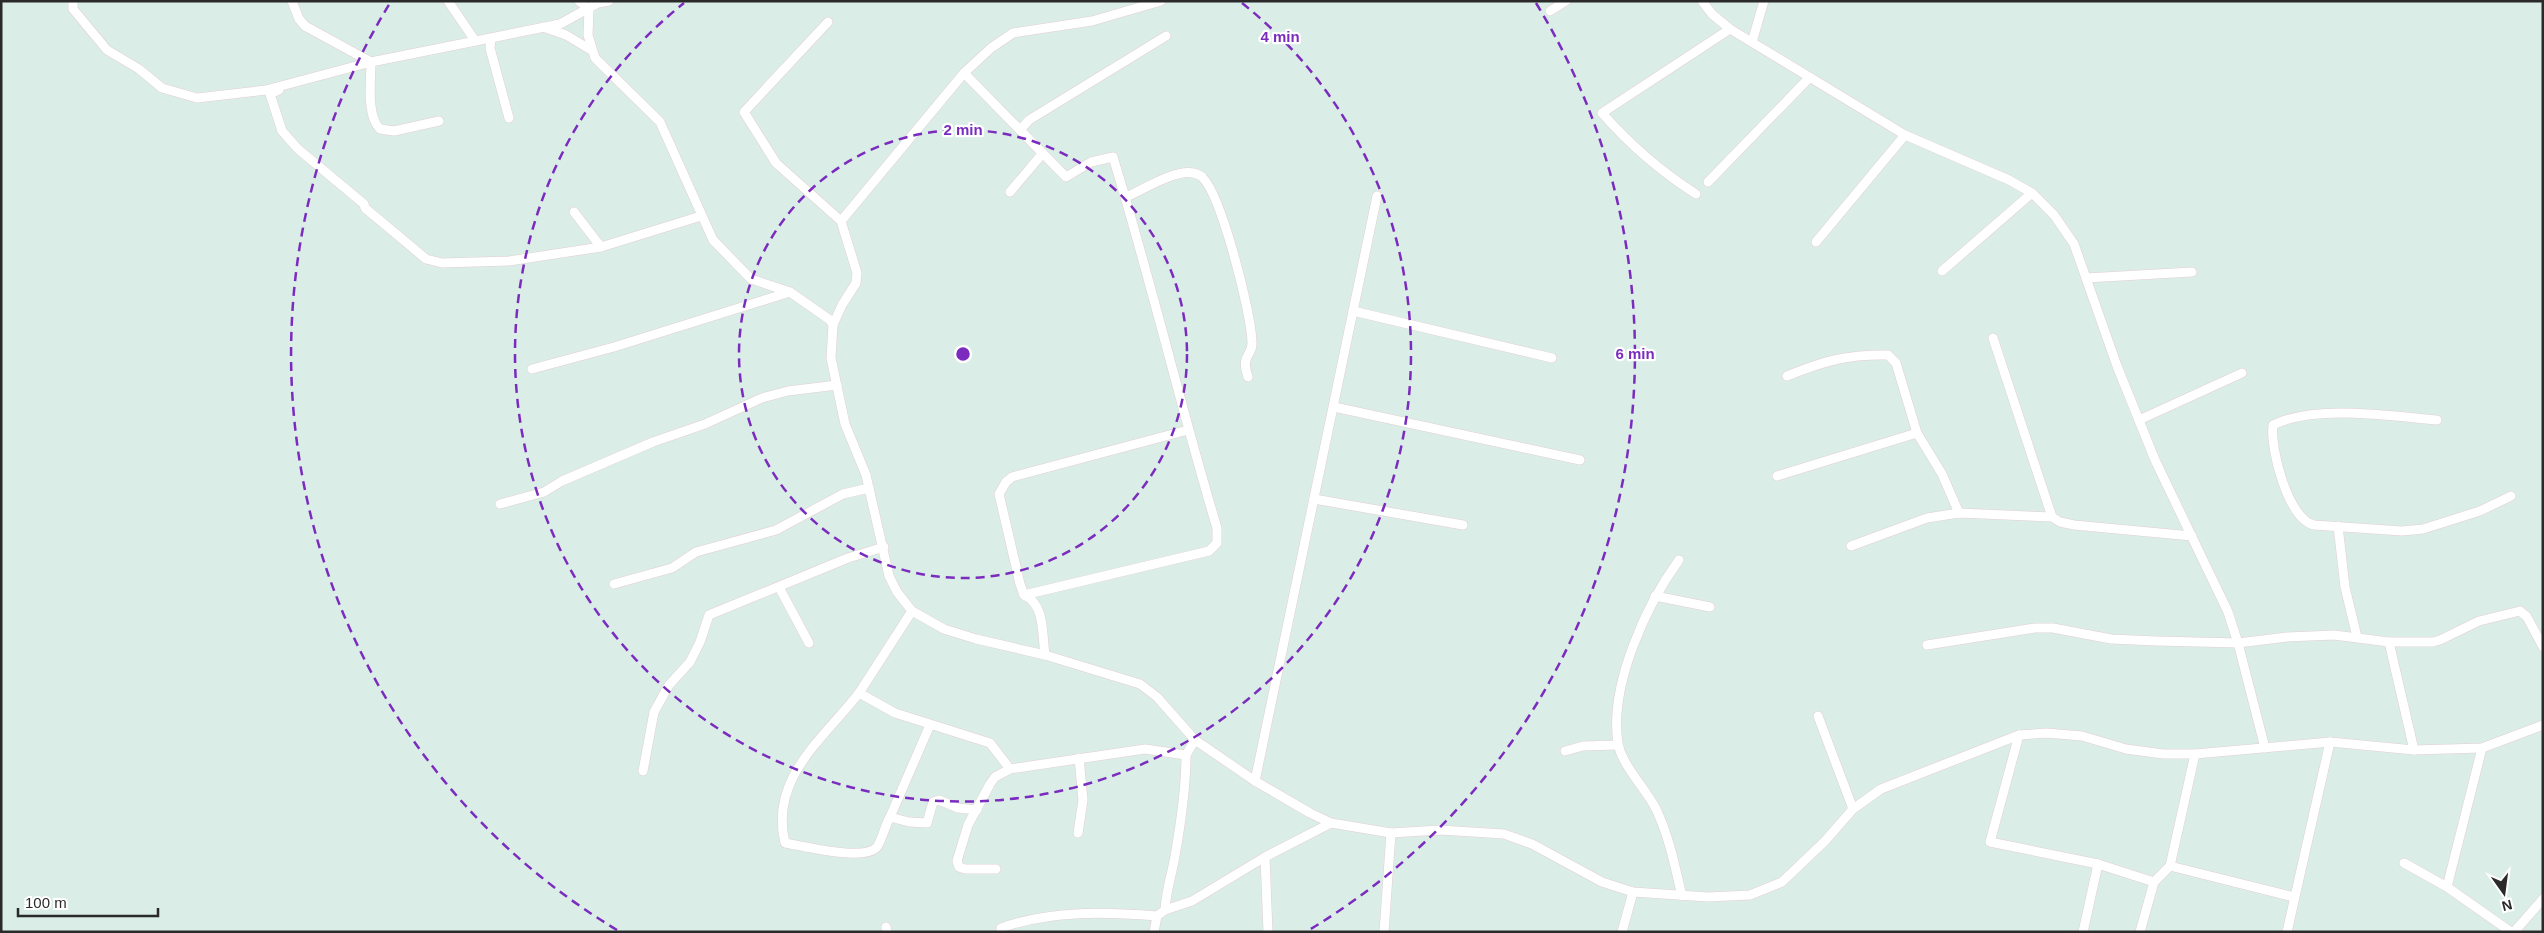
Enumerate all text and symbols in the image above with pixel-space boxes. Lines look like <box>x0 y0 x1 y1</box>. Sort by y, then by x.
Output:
text: 4 min <box>1260 28 1300 45</box>
text: 2 min <box>943 121 983 138</box>
centre of rings <box>954 345 972 363</box>
text: 6 min <box>1615 345 1655 362</box>
north arrow <box>2479 868 2529 918</box>
scale bar <box>18 886 158 918</box>
text: 100 m <box>25 894 67 911</box>
text: N <box>2500 897 2514 915</box>

